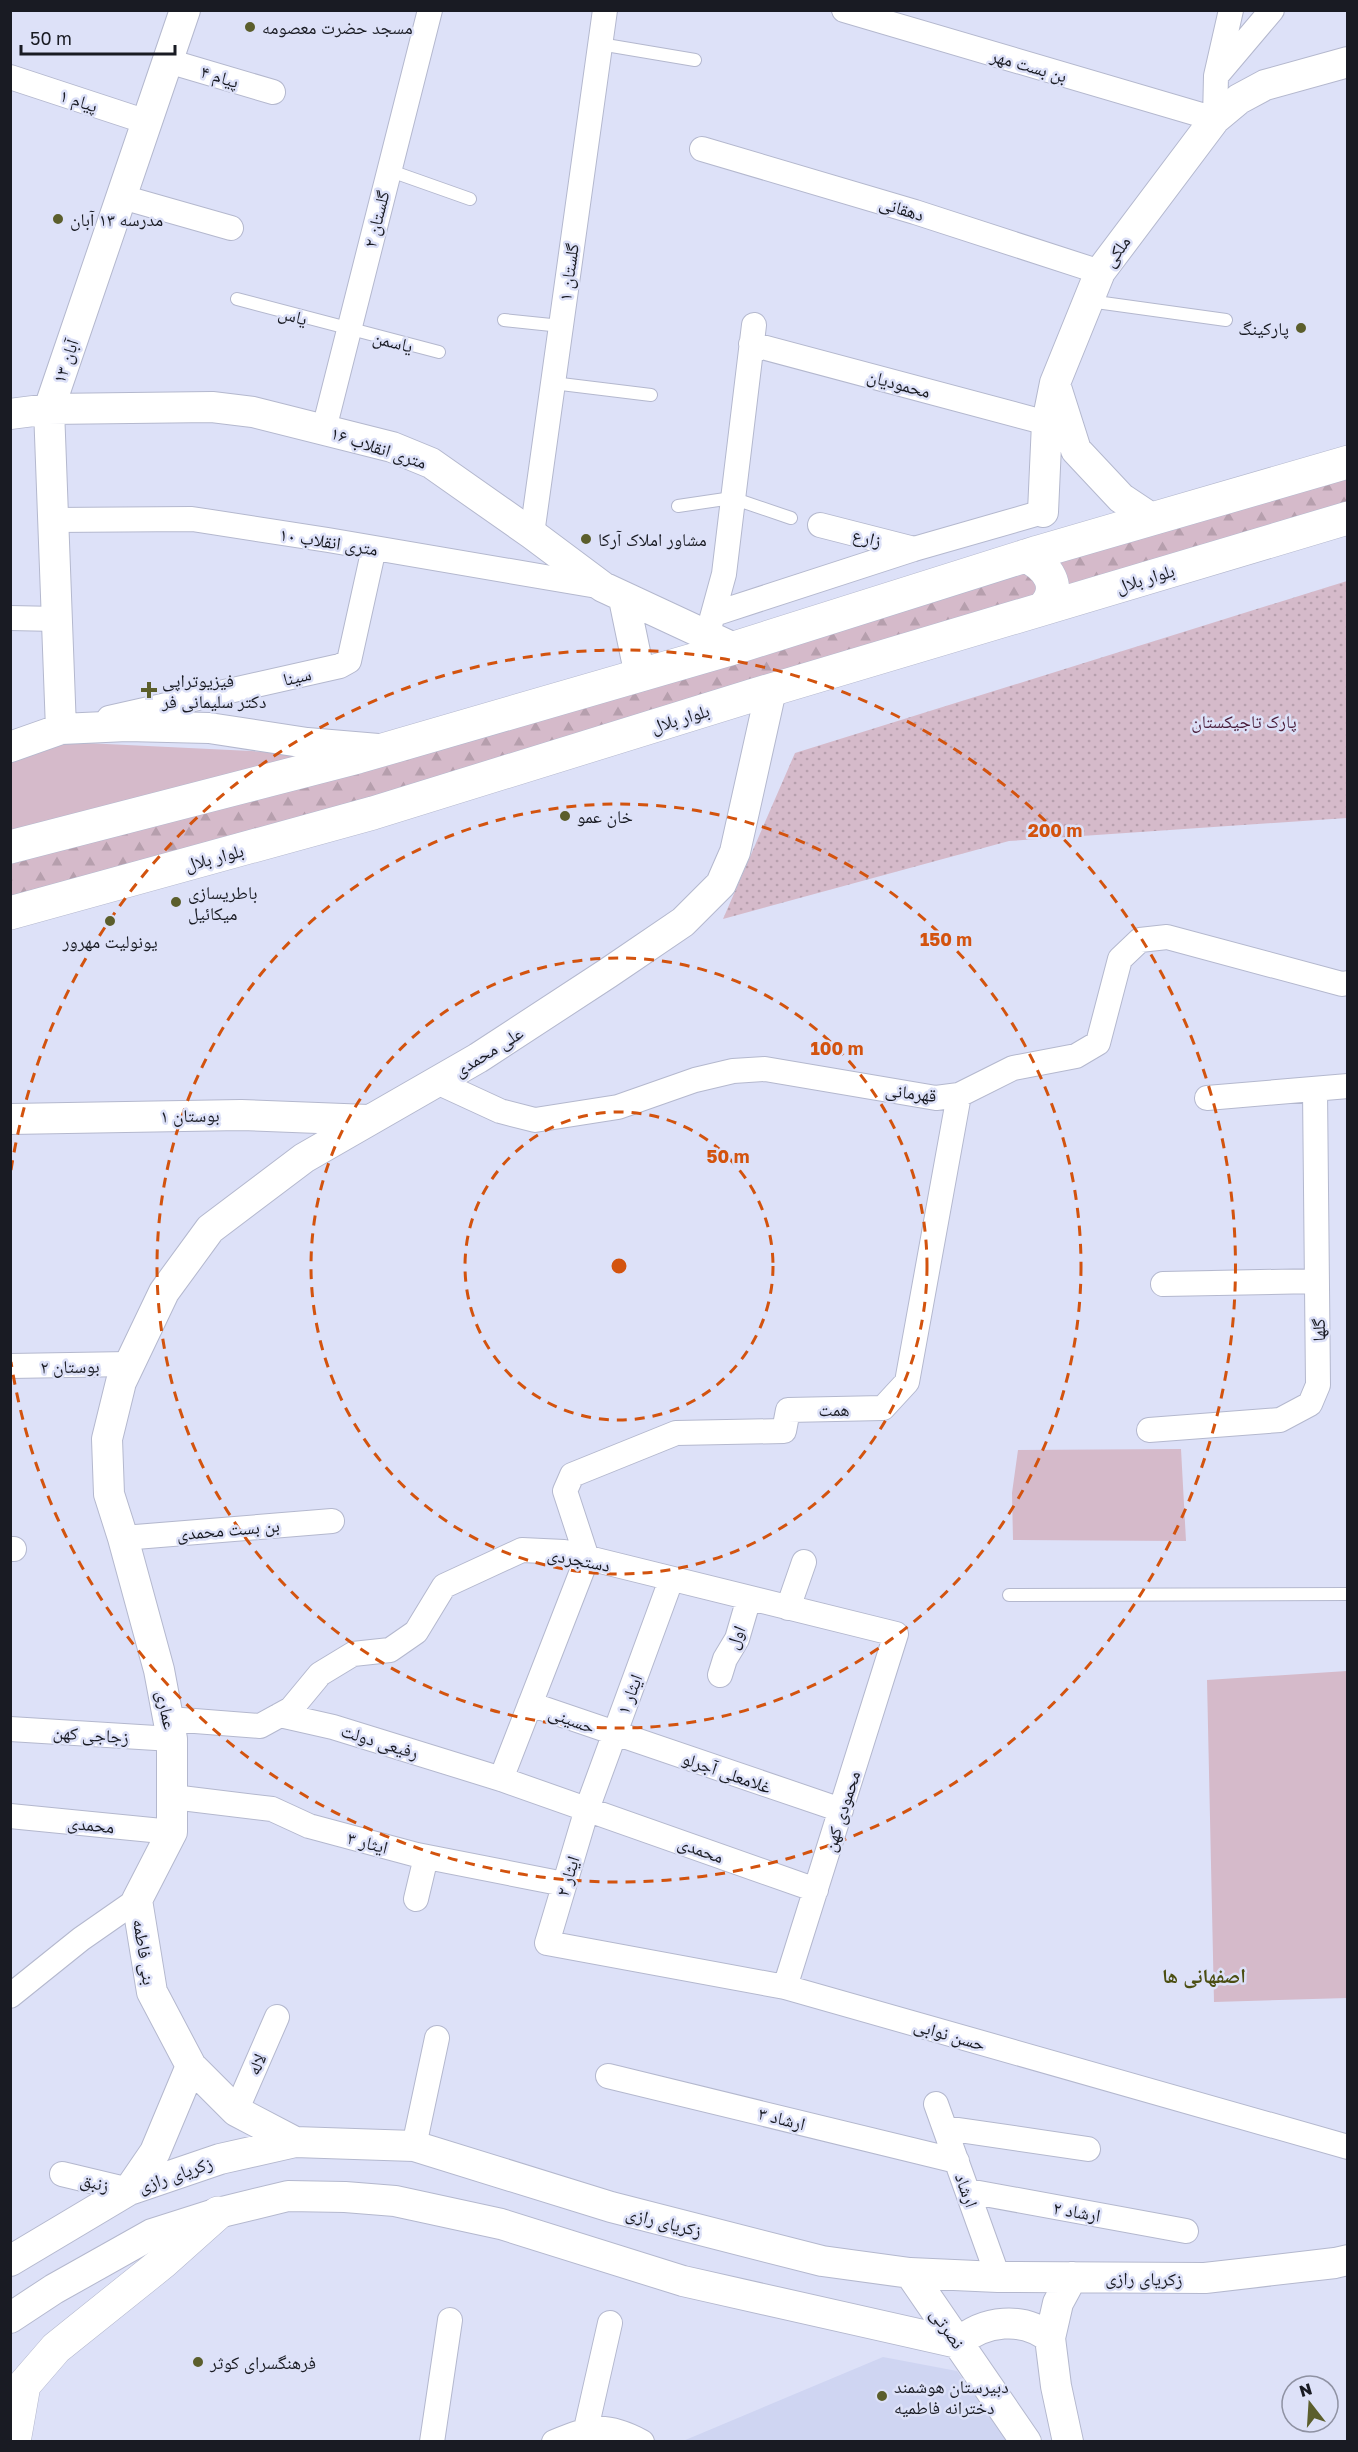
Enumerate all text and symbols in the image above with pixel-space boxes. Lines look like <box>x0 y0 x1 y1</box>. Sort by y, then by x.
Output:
place label: مسجد حضرت معصومه <box>262 16 413 38</box>
scale bar <box>21 18 176 56</box>
marker: مسجد حضرت معصومه <box>243 20 257 34</box>
text: 50 m <box>30 27 72 49</box>
street label: بن بست مهر <box>987 43 1070 87</box>
street label: پیام ۴ <box>198 60 242 94</box>
street label: پیام ۱ <box>57 84 101 118</box>
street label: گلستان ۲ <box>358 188 395 250</box>
street label: دهقانی <box>877 191 927 226</box>
place label: مدرسه ۱۳ آبان <box>70 208 163 231</box>
marker: مدرسه ۱۳ آبان <box>51 212 65 226</box>
street label: ملکی <box>1097 231 1135 272</box>
street label: گلستان ۱ <box>553 241 584 302</box>
street label: یاس <box>276 301 310 330</box>
place label: پارکینگ <box>1238 317 1289 340</box>
marker: پارکینگ <box>1294 321 1308 335</box>
street label: یاسمن <box>370 325 415 358</box>
street label: ۱۳ آبان <box>47 336 84 386</box>
street label: محمودیان <box>865 364 933 403</box>
street label: ۱۶ متری انقلاب <box>328 421 430 474</box>
street label: ۱۰ متری انقلاب <box>278 522 380 561</box>
street label: زارع <box>850 523 884 552</box>
place label: مشاور املاک آرکا <box>598 528 707 550</box>
marker: مشاور املاک آرکا <box>579 532 593 546</box>
street label: بلوار بلال <box>1113 559 1177 598</box>
street label: سینا <box>281 662 313 690</box>
place label: فیزیوتراپی دکتر سلیمانی فر <box>161 669 267 713</box>
marker: فیزیوتراپی دکتر سلیمانی فر <box>140 681 158 699</box>
street label: بلوار بلال <box>648 699 712 738</box>
park label: پارک تاجیکستان <box>1191 710 1297 733</box>
place label: خان عمو <box>577 805 633 828</box>
marker: خان عمو <box>558 809 572 823</box>
text: 200 m <box>1028 819 1082 841</box>
street label: بلوار بلال <box>182 839 246 876</box>
place label: باطریسازی میکائیل <box>188 881 257 925</box>
marker: باطریسازی میکائیل <box>169 895 183 909</box>
marker: یونولیت مهرور <box>103 914 117 928</box>
text: 150 m <box>920 928 972 950</box>
place label: یونولیت مهرور <box>61 930 158 952</box>
street label: علی محمدی <box>449 1021 527 1082</box>
text: 100 m <box>811 1037 863 1059</box>
street label: قهرمانی <box>884 1078 938 1107</box>
street label: بوستان ۱ <box>160 1103 220 1128</box>
text: 50 m <box>707 1145 749 1167</box>
centre of rings <box>609 1256 629 1276</box>
street label: گلها <box>1307 1318 1329 1342</box>
street label: بوستان ۲ <box>40 1354 100 1379</box>
street label: همت <box>818 1398 850 1420</box>
street label: بن بست محمدی <box>176 1514 281 1545</box>
street label: دستجردی <box>545 1542 612 1577</box>
street label: اول <box>720 1622 751 1652</box>
street label: ۱ ایثار <box>611 1671 647 1717</box>
street label: عماری <box>151 1689 182 1732</box>
street label: حسینی <box>546 1701 598 1738</box>
street label: رفیعی دولت <box>338 1719 421 1764</box>
street label: زجاجی کهن <box>52 1720 130 1749</box>
street label: غلامعلی آجرلو <box>679 1747 774 1798</box>
street label: محمودی کهن <box>818 1768 865 1855</box>
street label: محمدی <box>66 1811 116 1838</box>
street label: ایثار ۳ <box>345 1826 391 1858</box>
street label: محمدی <box>675 1831 727 1868</box>
street label: ایثار ۲ <box>550 1853 584 1899</box>
street label: بنی فاطمه <box>128 1917 161 1987</box>
district label: اصفهانی ها <box>1162 1963 1246 1989</box>
street label: حسن نوابی <box>911 2013 988 2056</box>
street label: لاله <box>242 2050 270 2078</box>
street label: ارشاد ۳ <box>756 2102 808 2134</box>
street label: زکریای رازی <box>135 2151 216 2198</box>
street label: زنبق <box>78 2168 112 2197</box>
street label: ارشاد <box>951 2170 983 2210</box>
street label: ارشاد ۲ <box>1052 2196 1102 2226</box>
street label: زکریای رازی <box>624 2201 704 2242</box>
street label: زکریای رازی <box>1105 2266 1183 2291</box>
street label: نصرتی <box>925 2303 970 2353</box>
place label: فرهنگسرای کوثر <box>209 2351 316 2374</box>
marker: فرهنگسرای کوثر <box>191 2355 205 2369</box>
north arrow <box>1280 2374 1340 2434</box>
place label: دبیرستان هوشمند دخترانه فاطمیه <box>894 2375 1009 2418</box>
text: N <box>1297 2378 1314 2401</box>
marker: دبیرستان هوشمند دخترانه فاطمیه <box>875 2389 889 2403</box>

